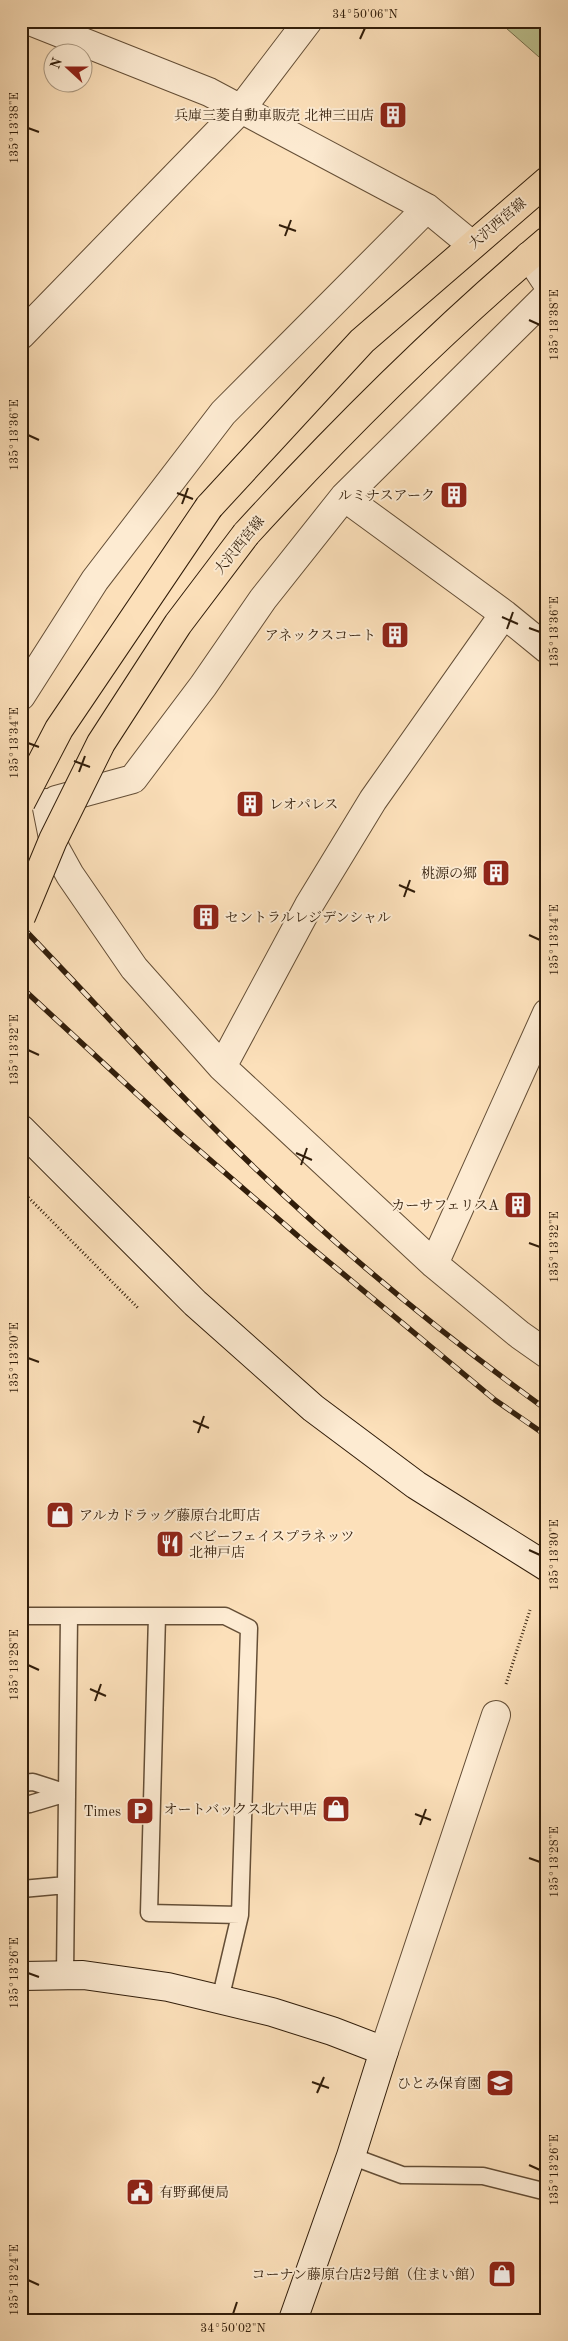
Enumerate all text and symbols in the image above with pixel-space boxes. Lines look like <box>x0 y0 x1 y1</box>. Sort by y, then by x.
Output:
text: 34°50'06"N <box>332 8 398 21</box>
north arrow <box>42 42 92 92</box>
text: N <box>48 56 65 71</box>
text: 135°13'38"E <box>8 92 21 164</box>
building icon: 兵庫三菱自動車販売 北神三田店 <box>378 100 408 130</box>
place label: 兵庫三菱自動車販売 北神三田店 <box>174 108 374 123</box>
street label: 大沢西宮線 <box>466 195 529 252</box>
text: 135°13'38"E <box>548 289 561 361</box>
text: 135°13'36"E <box>8 399 21 471</box>
building icon: ルミナスアーク <box>439 480 469 510</box>
place label: ルミナスアーク <box>338 488 435 503</box>
street label: 大沢西宮線 <box>212 513 267 577</box>
text: 135°13'36"E <box>548 596 561 668</box>
building icon: アネックスコート <box>380 620 410 650</box>
place label: アネックスコート <box>265 628 376 643</box>
text: 135°13'34"E <box>8 707 21 779</box>
building icon: レオパレス <box>235 789 265 819</box>
place label: レオパレス <box>269 798 338 812</box>
building icon: 桃源の郷 <box>481 858 511 888</box>
place label: 桃源の郷 <box>421 866 477 881</box>
building icon: セントラルレジデンシャル <box>191 902 221 932</box>
text: 135°13'34"E <box>548 904 561 976</box>
place label: セントラルレジデンシャル <box>225 910 391 925</box>
text: 135°13'32"E <box>8 1014 21 1086</box>
building icon: カーサフェリスA <box>503 1190 533 1220</box>
place label: カーサフェリスA <box>391 1199 499 1213</box>
text: 135°13'32"E <box>548 1211 561 1283</box>
text: 135°13'30"E <box>8 1322 21 1394</box>
shop icon: アルカドラッグ藤原台北町店 <box>45 1500 75 1530</box>
place label: アルカドラッグ藤原台北町店 <box>79 1507 260 1523</box>
text: 135°13'30"E <box>548 1519 561 1591</box>
restaurant icon: ベビーフェイスプラネッツ 北神戸店 <box>155 1529 185 1559</box>
place label: ベビーフェイスプラネッツ 北神戸店 <box>189 1529 354 1560</box>
text: 135°13'28"E <box>8 1629 21 1701</box>
shop icon: オートバックス北六甲店 <box>321 1794 351 1824</box>
parking icon: Times <box>125 1796 155 1826</box>
place label: オートバックス北六甲店 <box>163 1802 317 1817</box>
place label: Times <box>84 1805 121 1819</box>
text: 135°13'28"E <box>548 1826 561 1898</box>
text: 135°13'26"E <box>8 1937 21 2009</box>
school or university icon: ひとみ保育園 <box>485 2068 515 2098</box>
place label: ひとみ保育園 <box>397 2076 481 2091</box>
text: 135°13'26"E <box>548 2134 561 2206</box>
public building icon: 有野郵便局 <box>125 2177 155 2207</box>
place label: 有野郵便局 <box>159 2185 229 2200</box>
text: 135°13'24"E <box>8 2244 21 2316</box>
shop icon: コーナン藤原台店2号館（住まい館） <box>487 2259 517 2289</box>
place label: コーナン藤原台店2号館（住まい館） <box>252 2266 483 2282</box>
text: 34°50'02"N <box>200 2322 266 2335</box>

